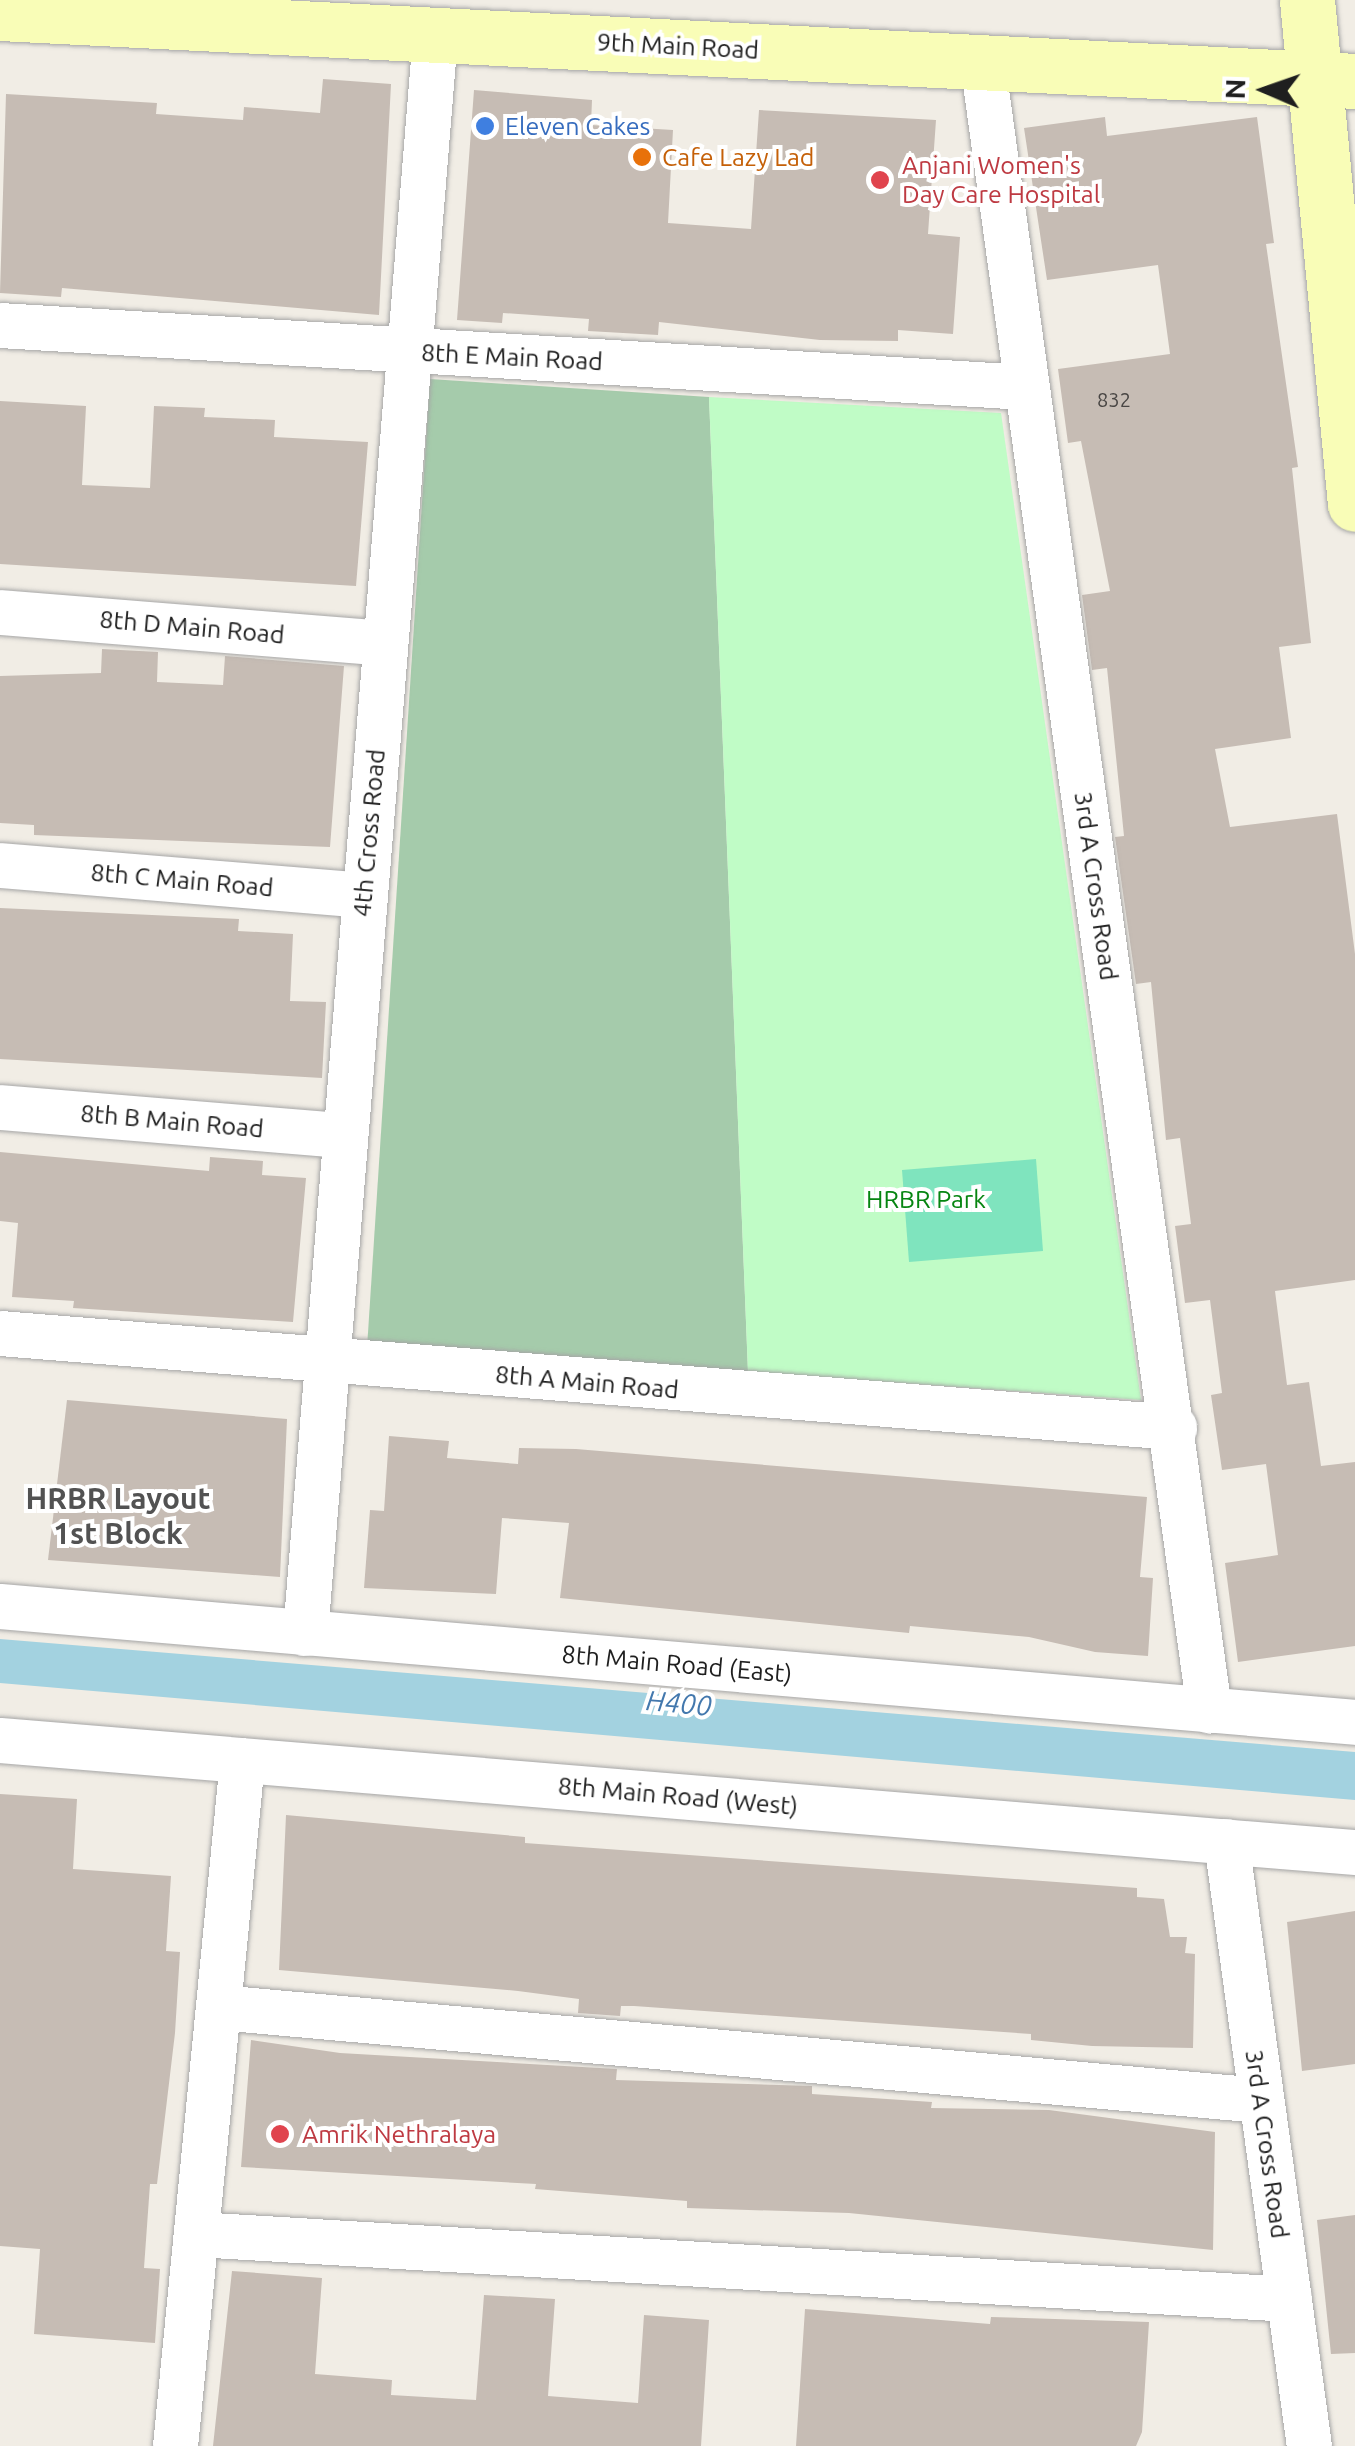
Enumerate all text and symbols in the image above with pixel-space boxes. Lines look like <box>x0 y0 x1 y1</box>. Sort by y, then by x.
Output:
street label: 9th Main Road <box>596 27 760 65</box>
north arrow <box>1215 40 1315 140</box>
text: N <box>1219 78 1250 100</box>
place label: Eleven Cakes <box>505 111 650 141</box>
marker: Eleven Cakes <box>474 115 496 137</box>
place label: Cafe Lazy Lad <box>662 142 814 172</box>
marker: Cafe Lazy Lad <box>631 146 653 168</box>
place label: Anjani Women's Day Care Hospital <box>902 151 1100 210</box>
marker: Anjani Women's Day Care Hospital <box>867 167 893 193</box>
street label: 8th E Main Road <box>420 337 604 377</box>
house number: 832 <box>1097 387 1131 411</box>
street label: 8th D Main Road <box>98 604 286 650</box>
street label: 4th Cross Road <box>347 748 391 918</box>
street label: 3rd A Cross Road <box>1068 790 1124 982</box>
street label: 8th C Main Road <box>89 857 275 903</box>
street label: 8th B Main Road <box>79 1098 265 1144</box>
park label: HRBR Park <box>866 1184 986 1214</box>
street label: 8th A Main Road <box>494 1359 680 1405</box>
district label: HRBR Layout 1st Block <box>25 1480 211 1550</box>
street label: 8th Main Road (East) <box>561 1639 793 1689</box>
water label: H400 <box>645 1683 713 1723</box>
street label: 8th Main Road (West) <box>557 1771 799 1821</box>
street label: 3rd A Cross Road <box>1239 2048 1295 2240</box>
place label: Amrik Nethralaya <box>302 2119 496 2149</box>
marker: Amrik Nethralaya <box>267 2121 293 2147</box>

